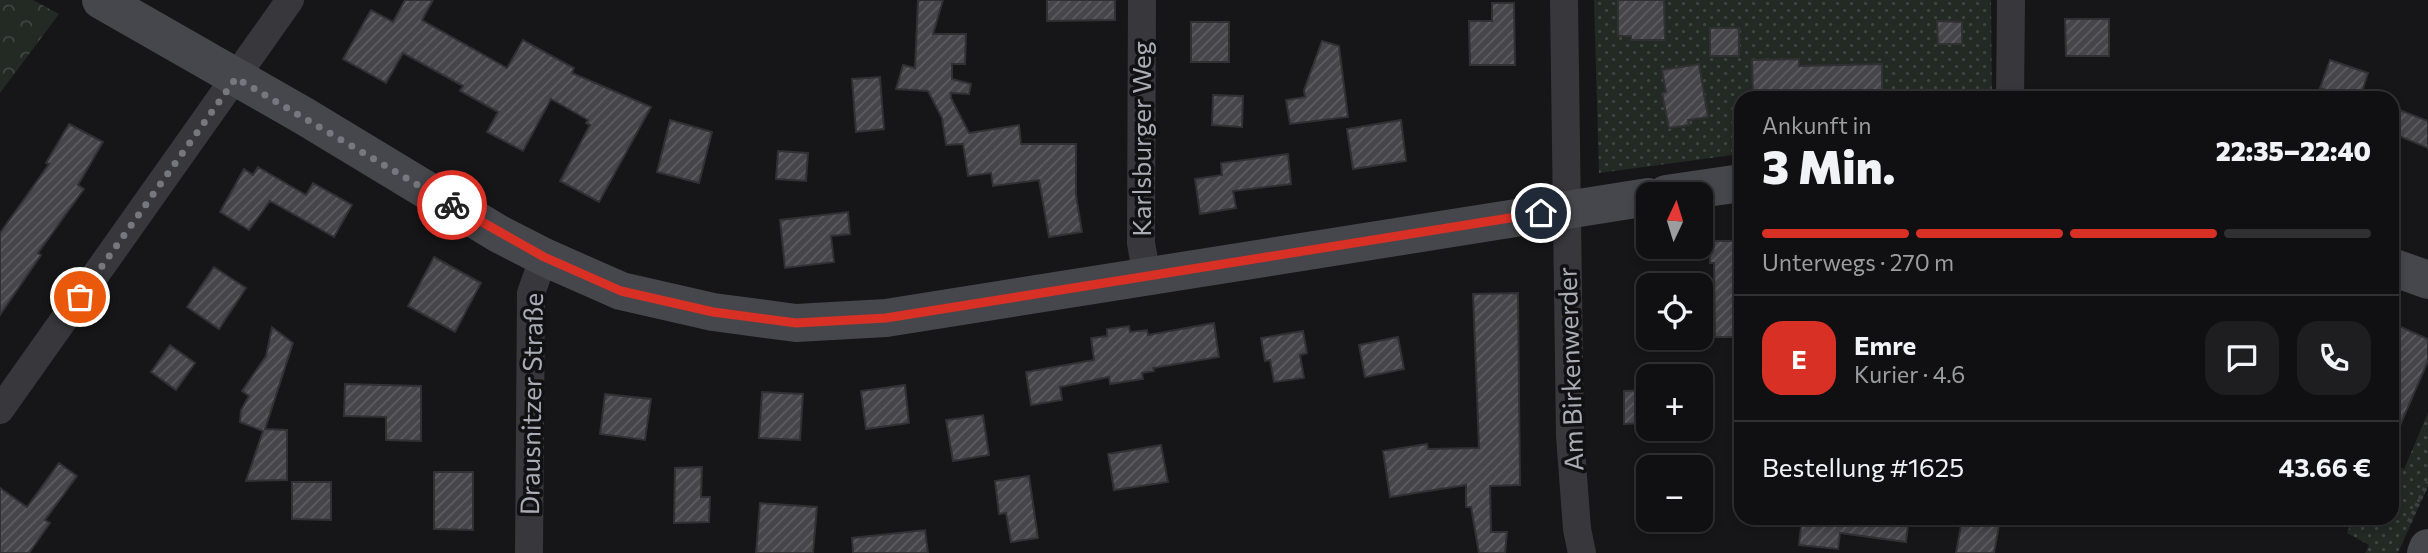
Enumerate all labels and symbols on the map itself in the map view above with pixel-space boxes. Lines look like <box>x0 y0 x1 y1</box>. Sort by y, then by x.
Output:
street label: Karlsburger Weg <box>1125 41 1156 237</box>
courier <box>417 170 487 240</box>
north arrow <box>1636 182 1713 259</box>
pin <box>1511 183 1571 243</box>
street label: Am Birkenwerder <box>1550 266 1589 472</box>
pin <box>50 267 110 327</box>
street label: Drausnitzer Straße <box>513 293 548 515</box>

